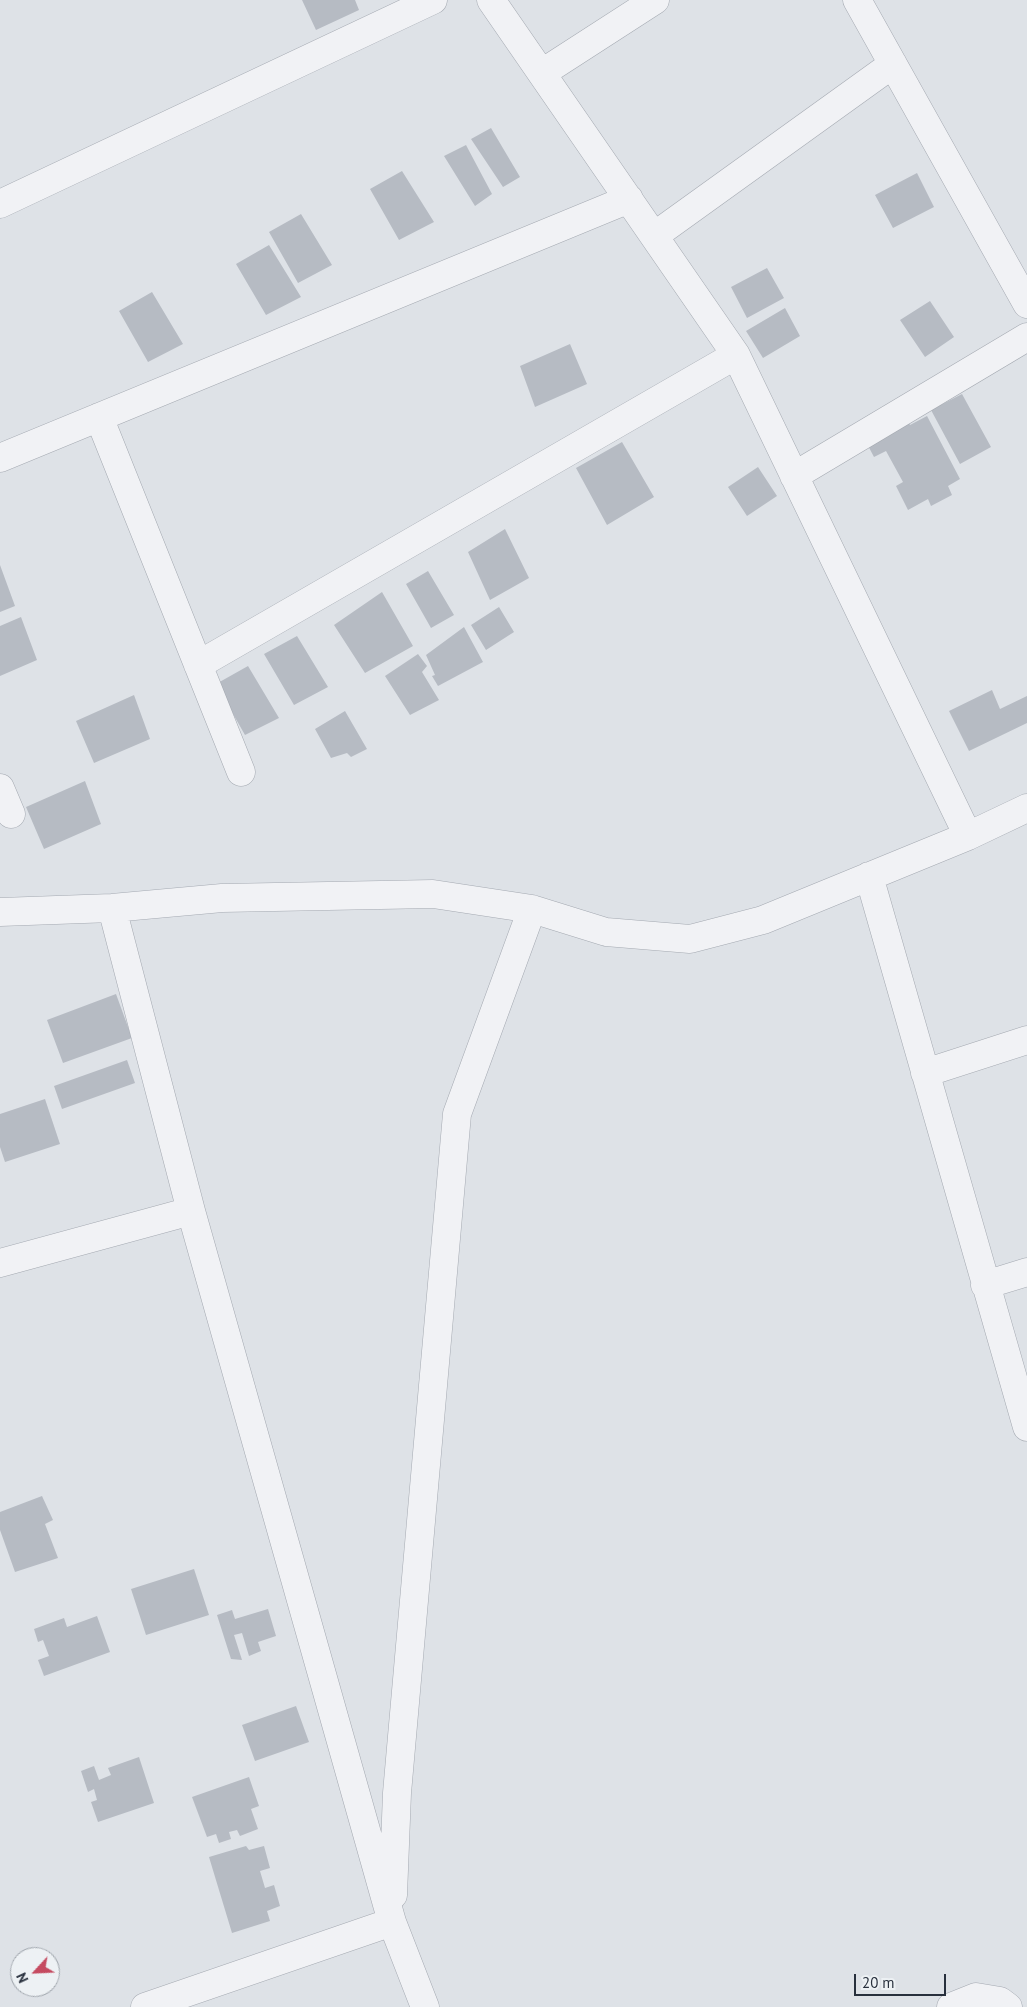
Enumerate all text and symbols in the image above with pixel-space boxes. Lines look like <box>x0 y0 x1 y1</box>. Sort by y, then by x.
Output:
north arrow <box>10 1947 60 1997</box>
scale bar <box>857 1964 950 1996</box>
text: N <box>12 1970 32 1986</box>
text: 20 m <box>862 1973 895 1992</box>

